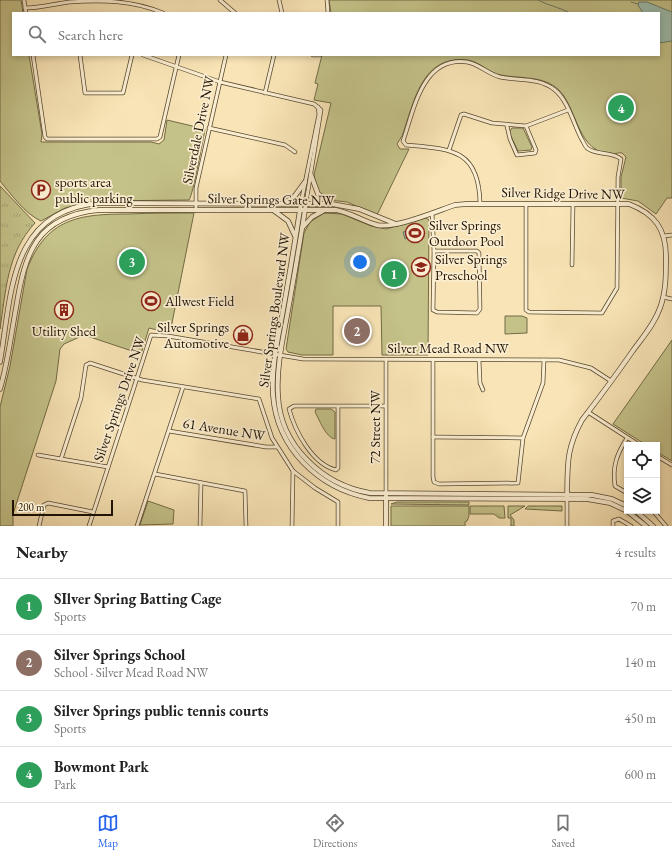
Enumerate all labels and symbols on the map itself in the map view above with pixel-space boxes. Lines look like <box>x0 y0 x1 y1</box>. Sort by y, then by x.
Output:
street label: Silverdale Drive NW <box>178 73 218 186</box>
pin: 4 <box>608 93 634 123</box>
place label: sports area public parking <box>55 173 134 207</box>
parking icon: sports area public parking <box>30 179 52 201</box>
street label: Silver Ridge Drive NW <box>501 183 626 203</box>
street label: Silver Springs Gate NW <box>207 189 336 209</box>
place label: Silver Springs Outdoor Pool <box>429 216 505 250</box>
sports icon: Silver Springs Outdoor Pool <box>404 222 426 244</box>
street label: Silver Springs Boulevard NW <box>254 230 294 389</box>
pin: 3 <box>119 247 145 277</box>
place label: Silver Springs Preschool <box>435 250 507 284</box>
your location <box>350 252 370 272</box>
school or university icon: Silver Springs Preschool <box>410 256 432 278</box>
pin: 1 <box>381 259 407 289</box>
sports icon: Allwest Field <box>140 290 162 312</box>
place label: Allwest Field <box>164 292 235 310</box>
building icon: Utility Shed <box>53 299 75 321</box>
pin: 2 <box>344 316 370 346</box>
place label: Silver Springs Automotive <box>157 318 230 352</box>
place label: Utility Shed <box>32 322 97 340</box>
shop icon: Silver Springs Automotive <box>232 324 254 346</box>
street label: Silver Springs Drive NW <box>89 333 149 464</box>
street label: Silver Mead Road NW <box>387 339 510 357</box>
street label: 72 Street NW <box>366 389 384 464</box>
street label: 61 Avenue NW <box>182 414 268 445</box>
scale bar <box>12 498 113 517</box>

